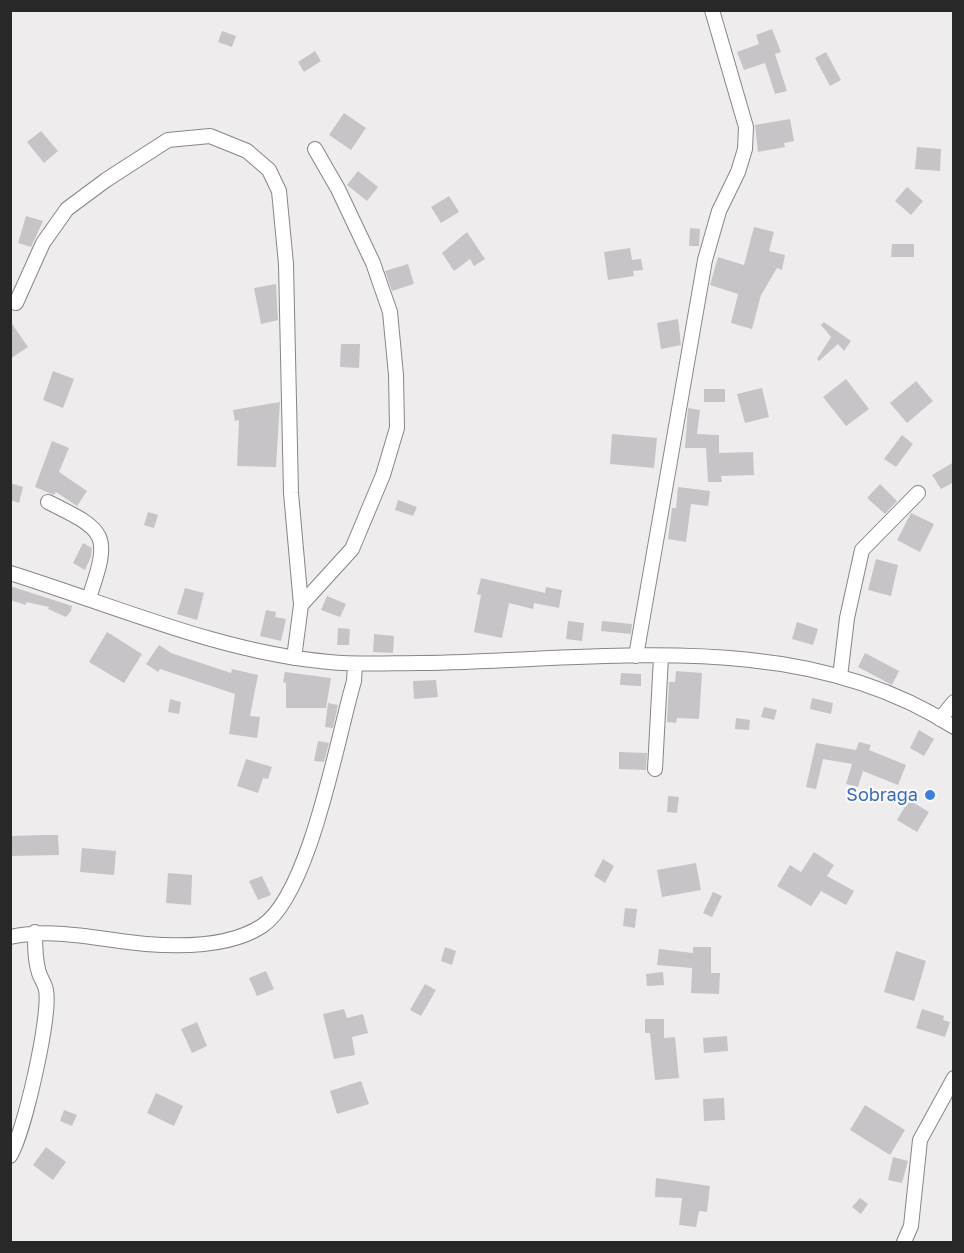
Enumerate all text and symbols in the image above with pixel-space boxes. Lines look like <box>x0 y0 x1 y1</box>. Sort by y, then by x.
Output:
place label: Sobraga <box>846 784 918 806</box>
marker: Sobraga <box>923 788 937 802</box>

